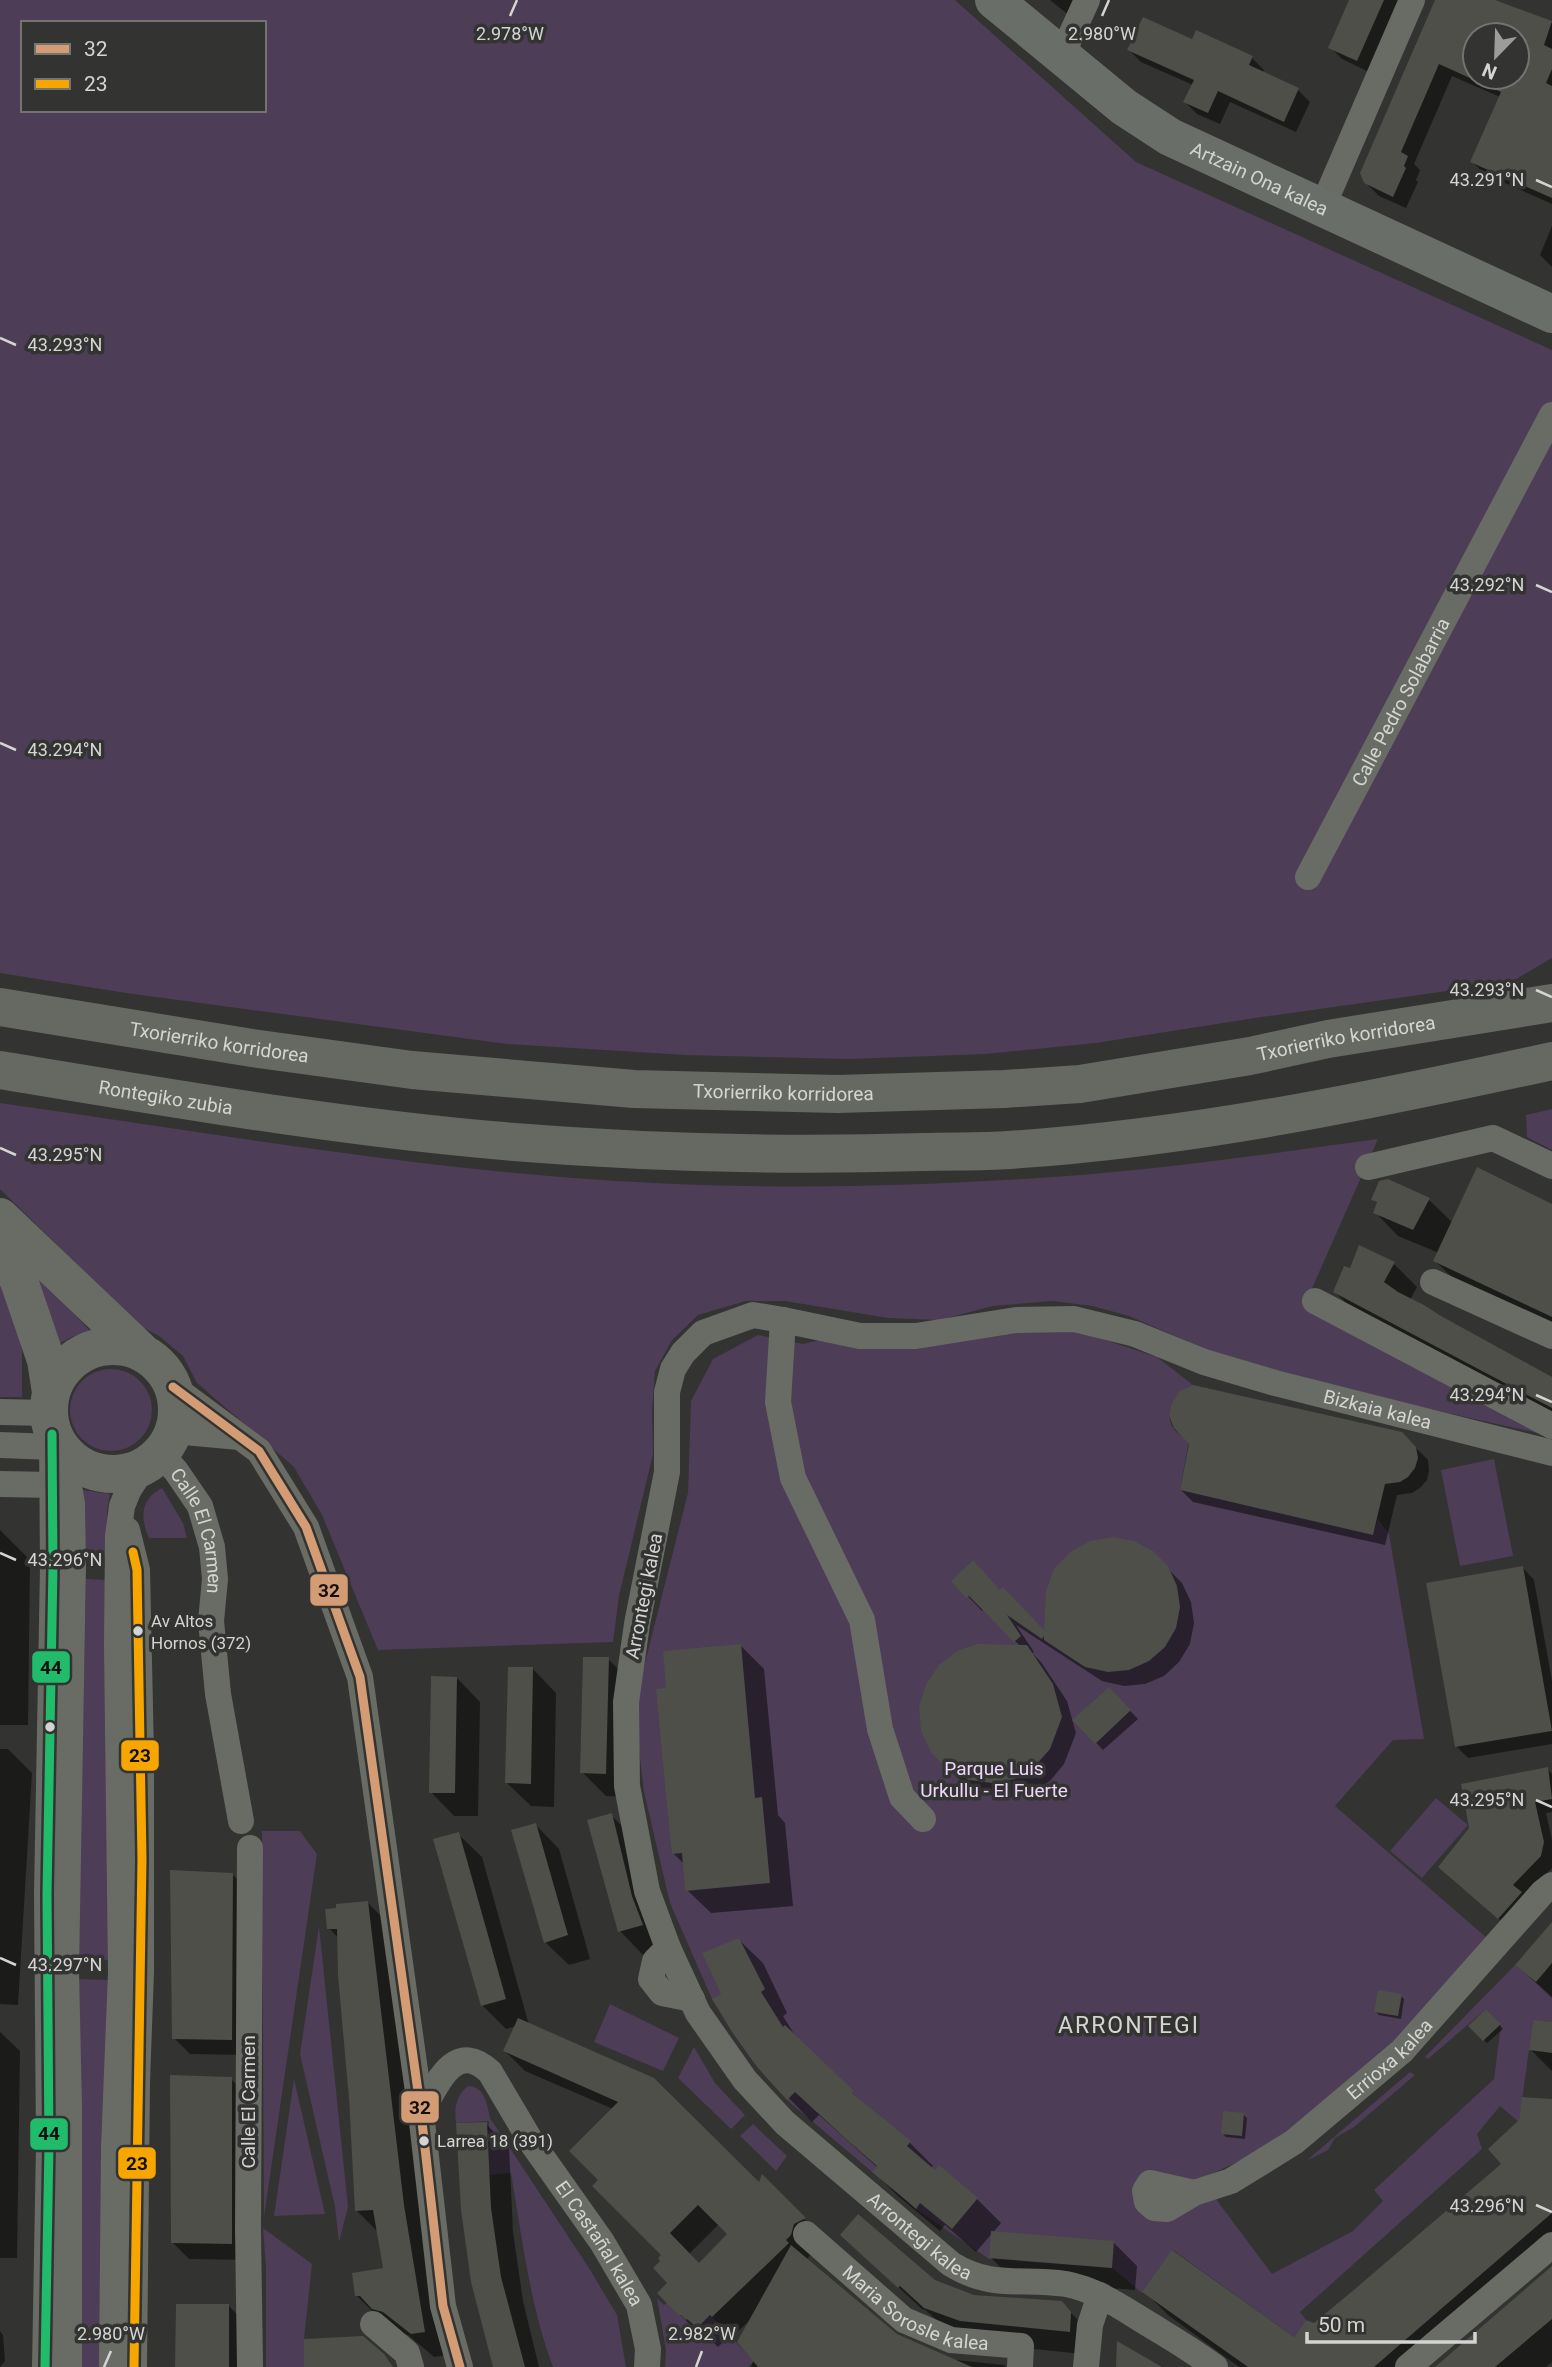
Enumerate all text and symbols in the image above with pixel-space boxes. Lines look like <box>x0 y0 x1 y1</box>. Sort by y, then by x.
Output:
legend <box>21 21 266 112</box>
north arrow <box>1461 21 1531 91</box>
text: 2.978°W <box>476 23 544 44</box>
text: 2.980°W <box>1068 23 1136 44</box>
text: 32 <box>84 37 108 61</box>
text: N <box>1479 58 1500 84</box>
text: 23 <box>84 72 108 96</box>
street label: Artzain Ona kalea <box>1187 137 1332 220</box>
text: 43.291°N <box>1450 169 1524 190</box>
text: 43.293°N <box>28 334 102 355</box>
text: 43.292°N <box>1450 574 1524 595</box>
street label: Calle Pedro Solabarria <box>1347 614 1454 790</box>
text: 43.294°N <box>28 739 102 760</box>
text: 43.293°N <box>1450 979 1524 1000</box>
street label: Txorierriko korridorea <box>1255 1010 1437 1066</box>
street label: Txorierriko korridorea <box>128 1017 310 1067</box>
street label: Rontegiko zubia <box>97 1075 234 1119</box>
street label: Txorierriko korridorea <box>693 1079 874 1106</box>
text: 43.295°N <box>28 1144 102 1165</box>
street label: Bizkaia kalea <box>1321 1384 1434 1434</box>
text: 43.294°N <box>1450 1384 1524 1405</box>
street label: Calle El Carmen <box>166 1463 227 1595</box>
street label: Arrontegi kalea <box>621 1531 667 1661</box>
text: 43.296°N <box>28 1549 102 1570</box>
line badge: 32 <box>309 1573 349 1607</box>
text: 32 <box>318 1579 340 1602</box>
place label: Av Altos Hornos (372) <box>151 1611 251 1653</box>
marker: Av Altos Hornos (372) <box>131 1624 145 1638</box>
line badge: 44 <box>31 1650 71 1684</box>
text: 44 <box>40 1656 62 1679</box>
unlabelled marker <box>43 1720 57 1734</box>
line badge: 23 <box>120 1739 160 1772</box>
text: 23 <box>129 1744 151 1767</box>
park label: Parque Luis Urkullu - El Fuerte <box>920 1757 1068 1802</box>
text: 43.295°N <box>1450 1789 1524 1810</box>
text: 43.297°N <box>28 1954 102 1975</box>
district label: ARRONTEGI <box>1058 2012 1200 2039</box>
street label: Errioxa kalea <box>1342 2014 1437 2104</box>
street label: Calle El Carmen <box>237 2035 260 2169</box>
line badge: 32 <box>400 2090 440 2124</box>
text: 32 <box>409 2096 431 2119</box>
line badge: 44 <box>29 2117 69 2151</box>
text: 44 <box>38 2122 60 2145</box>
place label: Larrea 18 (391) <box>437 2131 553 2151</box>
marker: Larrea 18 (391) <box>417 2134 431 2148</box>
line badge: 23 <box>117 2146 157 2180</box>
text: 23 <box>126 2152 148 2175</box>
street label: El Castañal kalea <box>551 2176 648 2310</box>
street label: Arrontegi kalea <box>863 2187 975 2285</box>
text: 43.296°N <box>1450 2195 1524 2216</box>
street label: Maria Sorosle kalea <box>838 2260 990 2355</box>
scale bar <box>1307 2300 1475 2344</box>
text: 50 m <box>1318 2313 1365 2337</box>
text: 2.980°W <box>77 2323 145 2344</box>
text: 2.982°W <box>668 2323 736 2344</box>

